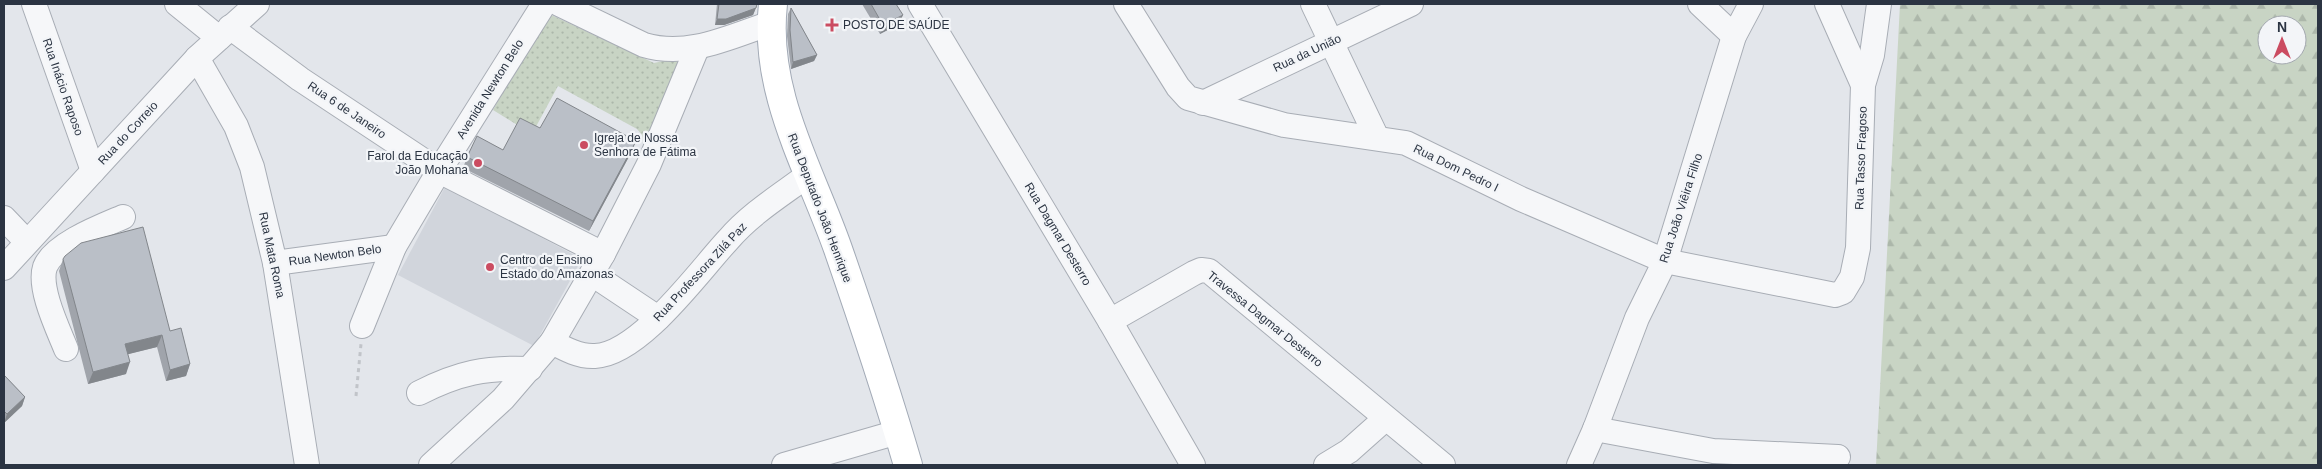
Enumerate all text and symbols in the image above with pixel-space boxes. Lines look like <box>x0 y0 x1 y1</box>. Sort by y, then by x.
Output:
north arrow <box>2257 15 2307 65</box>
place label: POSTO DE SAÚDE <box>843 17 949 32</box>
marker: POSTO DE SAÚDE <box>825 18 839 32</box>
text: N <box>2277 19 2287 35</box>
street label: Rua da União <box>1271 31 1344 75</box>
street label: Rua Inácio Raposo <box>40 36 86 138</box>
street label: Avenida Newton Belo <box>454 36 526 141</box>
street label: Rua 6 de Janeiro <box>305 79 389 142</box>
street label: Rua do Correio <box>95 98 161 168</box>
street label: Rua Tasso Fragoso <box>1852 106 1870 210</box>
place label: Igreja de Nossa Senhora de Fátima <box>594 131 696 159</box>
street label: Rua Deputado João Henrique <box>785 131 855 285</box>
marker: Igreja de Nossa Senhora de Fátima <box>578 139 590 151</box>
street label: Rua Dom Pedro I <box>1411 141 1501 195</box>
place label: Farol da Educação João Mohana <box>367 149 468 177</box>
street label: Rua João Viêira Filho <box>1657 151 1705 265</box>
marker: Farol da Educação João Mohana <box>472 157 484 169</box>
street label: Rua Dagmar Desterro <box>1022 180 1094 288</box>
street label: Rua Mata Roma <box>256 211 288 300</box>
street label: Rua Professora Zilá Paz <box>651 220 749 324</box>
street label: Rua Newton Belo <box>288 242 383 268</box>
place label: Centro de Ensino Estado do Amazonas <box>500 253 613 281</box>
marker: Centro de Ensino Estado do Amazonas <box>484 261 496 273</box>
street label: Travessa Dagmar Desterro <box>1205 268 1326 370</box>

